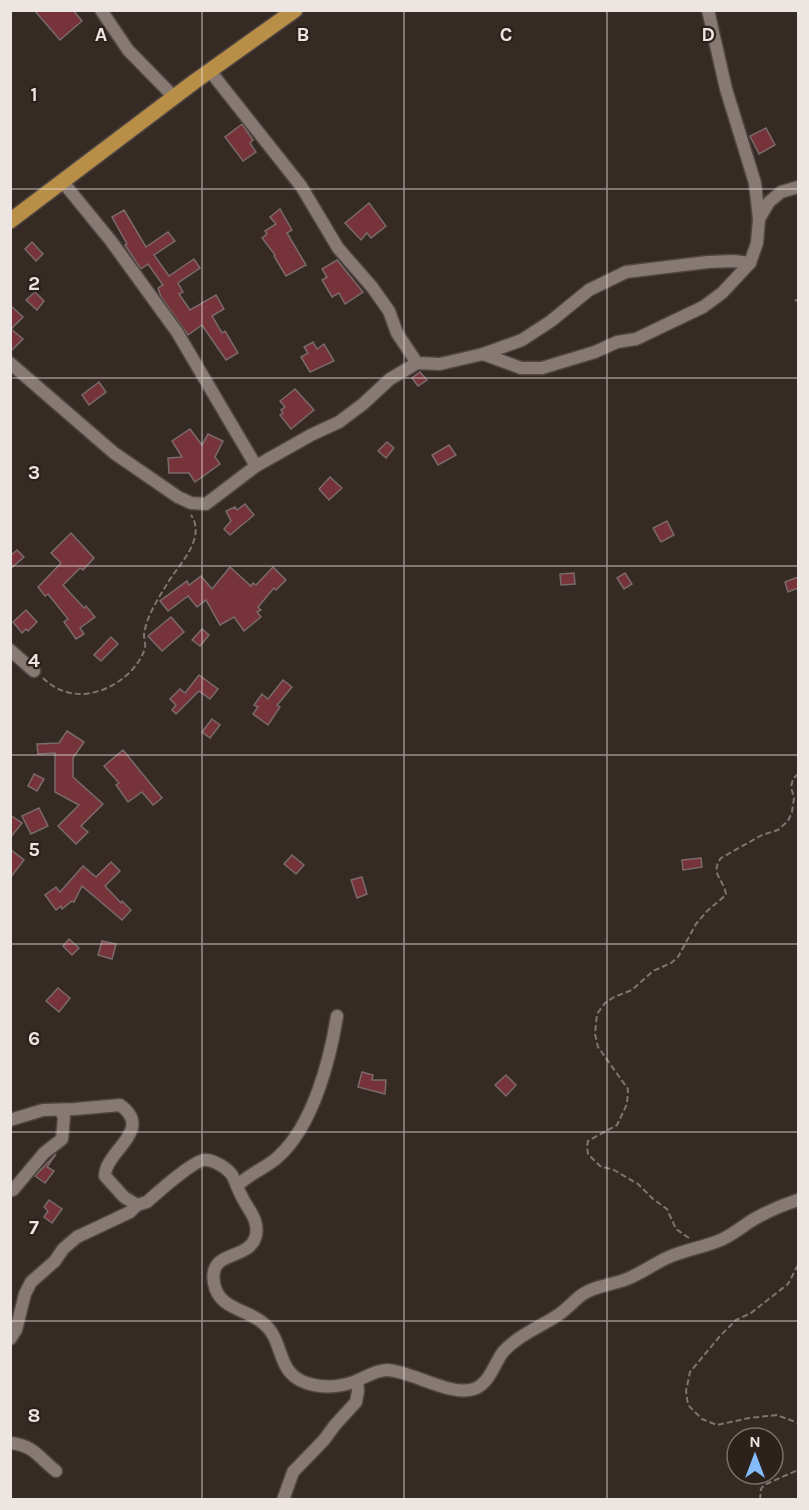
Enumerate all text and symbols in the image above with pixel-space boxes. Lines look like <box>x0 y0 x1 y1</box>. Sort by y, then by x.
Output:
text: A <box>95 23 108 46</box>
text: B <box>297 23 309 46</box>
text: C <box>500 23 512 46</box>
text: D <box>701 23 715 46</box>
text: 1 <box>30 83 38 106</box>
text: 2 <box>28 272 40 295</box>
text: 3 <box>28 461 40 484</box>
text: 4 <box>28 649 40 672</box>
text: 5 <box>28 838 40 861</box>
text: 6 <box>28 1027 40 1050</box>
text: 7 <box>29 1216 39 1239</box>
text: 8 <box>28 1404 40 1427</box>
north arrow <box>725 1426 785 1486</box>
text: N <box>749 1432 761 1451</box>

